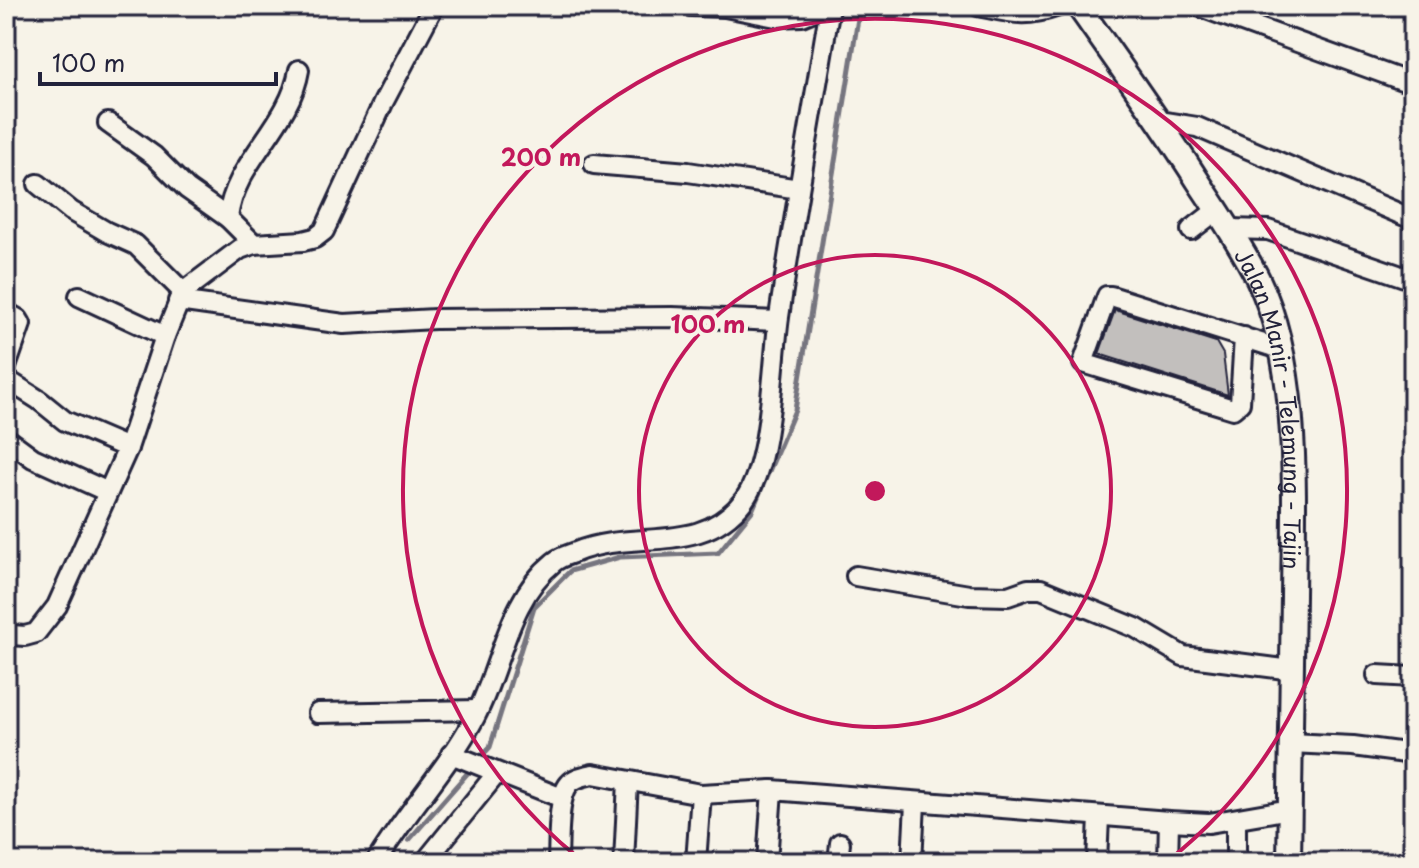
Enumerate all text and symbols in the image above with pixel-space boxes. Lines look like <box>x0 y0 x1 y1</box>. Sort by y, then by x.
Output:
scale bar <box>40 36 276 86</box>
text: 100 m <box>52 44 125 80</box>
text: 200 m <box>501 138 581 174</box>
street label: Jalan Manir - Telemung - Tajin <box>1228 242 1311 570</box>
text: 100 m <box>671 305 745 341</box>
centre of rings <box>861 477 889 505</box>

